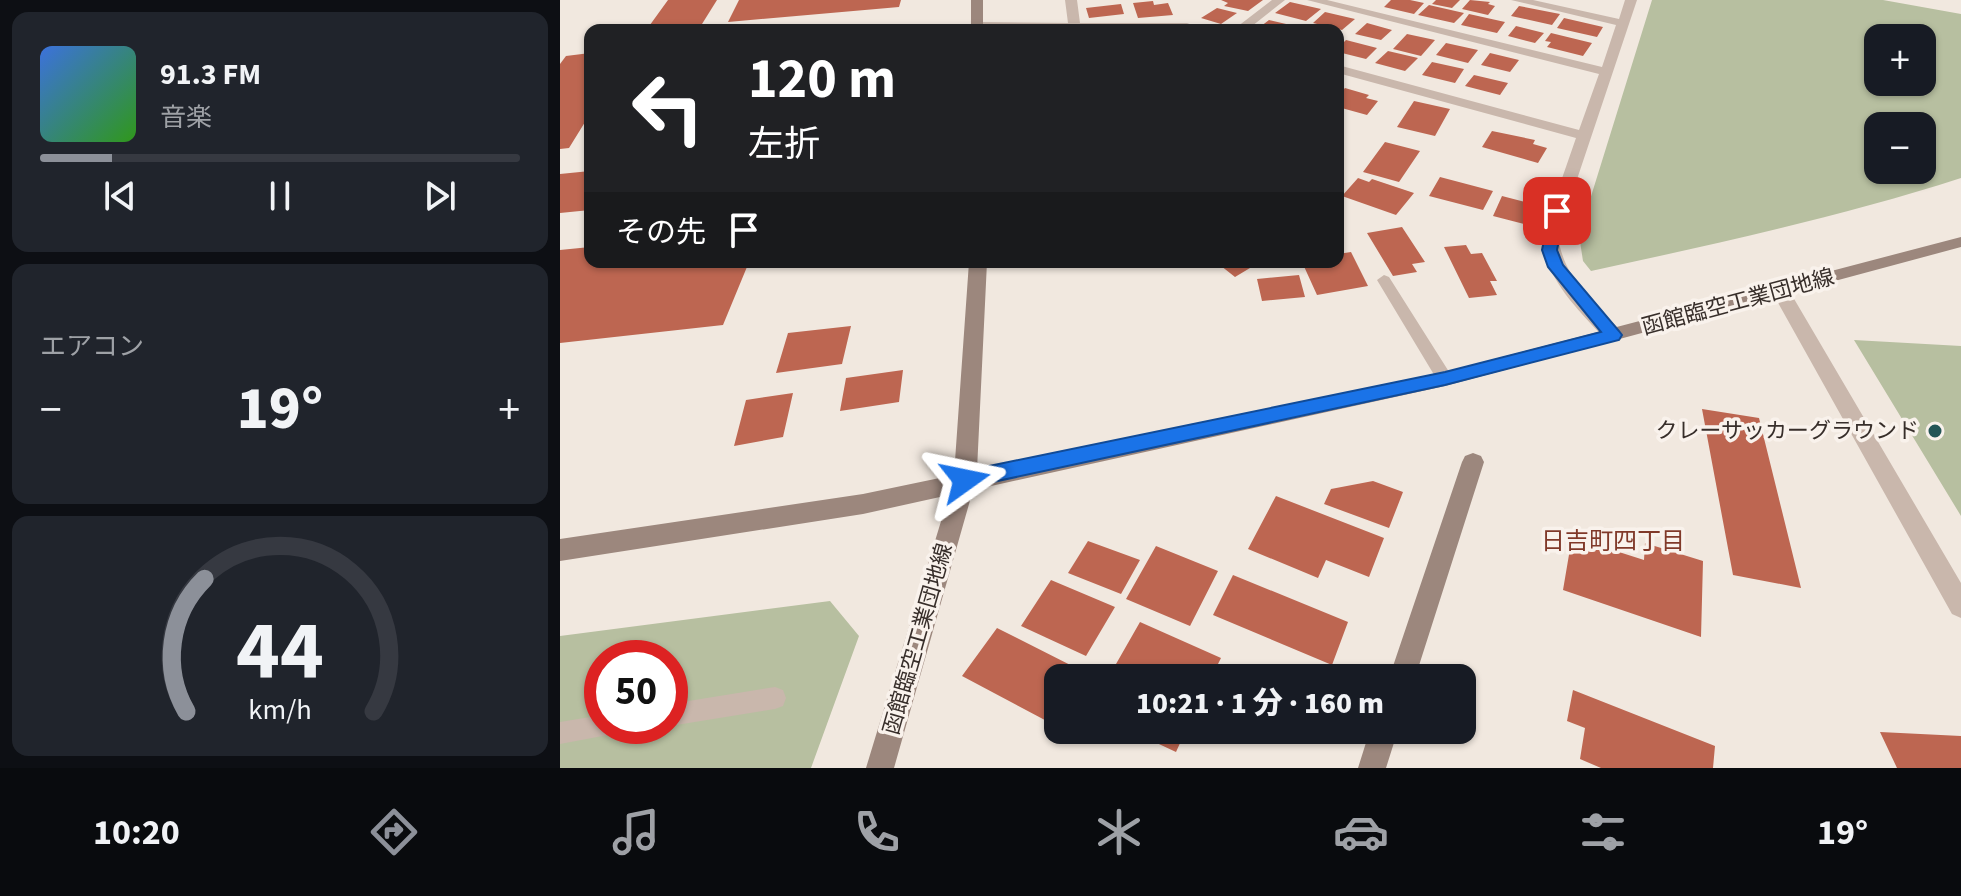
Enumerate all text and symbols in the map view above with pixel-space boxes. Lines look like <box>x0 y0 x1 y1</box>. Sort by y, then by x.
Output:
map controls <box>1864 24 1936 184</box>
button: + <box>1864 24 1936 96</box>
text: 120 m <box>748 40 896 119</box>
text: 91.3 FM <box>160 53 261 96</box>
icon: left <box>616 56 720 160</box>
text: 音楽 <box>160 99 212 136</box>
button: − <box>1864 112 1936 184</box>
text: 左折 <box>748 119 820 170</box>
icon: previous <box>98 174 142 218</box>
icon: pause <box>258 174 302 218</box>
icon: next <box>418 174 462 218</box>
pin <box>1523 177 1591 245</box>
icon: arrive <box>1535 189 1579 233</box>
icon: arrive <box>722 208 766 252</box>
text: その先 <box>616 211 706 254</box>
street label: 函館臨空工業団地線 <box>1638 261 1838 343</box>
text: エアコン <box>40 328 144 365</box>
text: 19° <box>237 367 323 452</box>
text: − <box>40 379 62 442</box>
text: + <box>498 379 520 442</box>
place label: クレーサッカーグラウンド <box>1655 415 1919 447</box>
marker: クレーサッカーグラウンド <box>1926 422 1944 440</box>
position arrow <box>923 438 1007 522</box>
district label: 日吉町四丁目 <box>1541 524 1685 559</box>
street label: 函館臨空工業団地線 <box>875 539 961 739</box>
text: 44 <box>236 593 324 711</box>
speed limit sign: 50 <box>584 640 688 744</box>
text: 10:21 · 1 分 · 160 m <box>1136 682 1384 725</box>
text: km/h <box>248 690 312 730</box>
icon: directions <box>366 804 422 860</box>
icon: music <box>608 804 664 860</box>
icon: phone <box>849 804 905 860</box>
icon: climate <box>1091 804 1147 860</box>
icon: car <box>1333 804 1389 860</box>
icon: filters <box>1575 804 1631 860</box>
text: 10:20 <box>93 807 180 858</box>
text: 19° <box>1817 807 1868 858</box>

